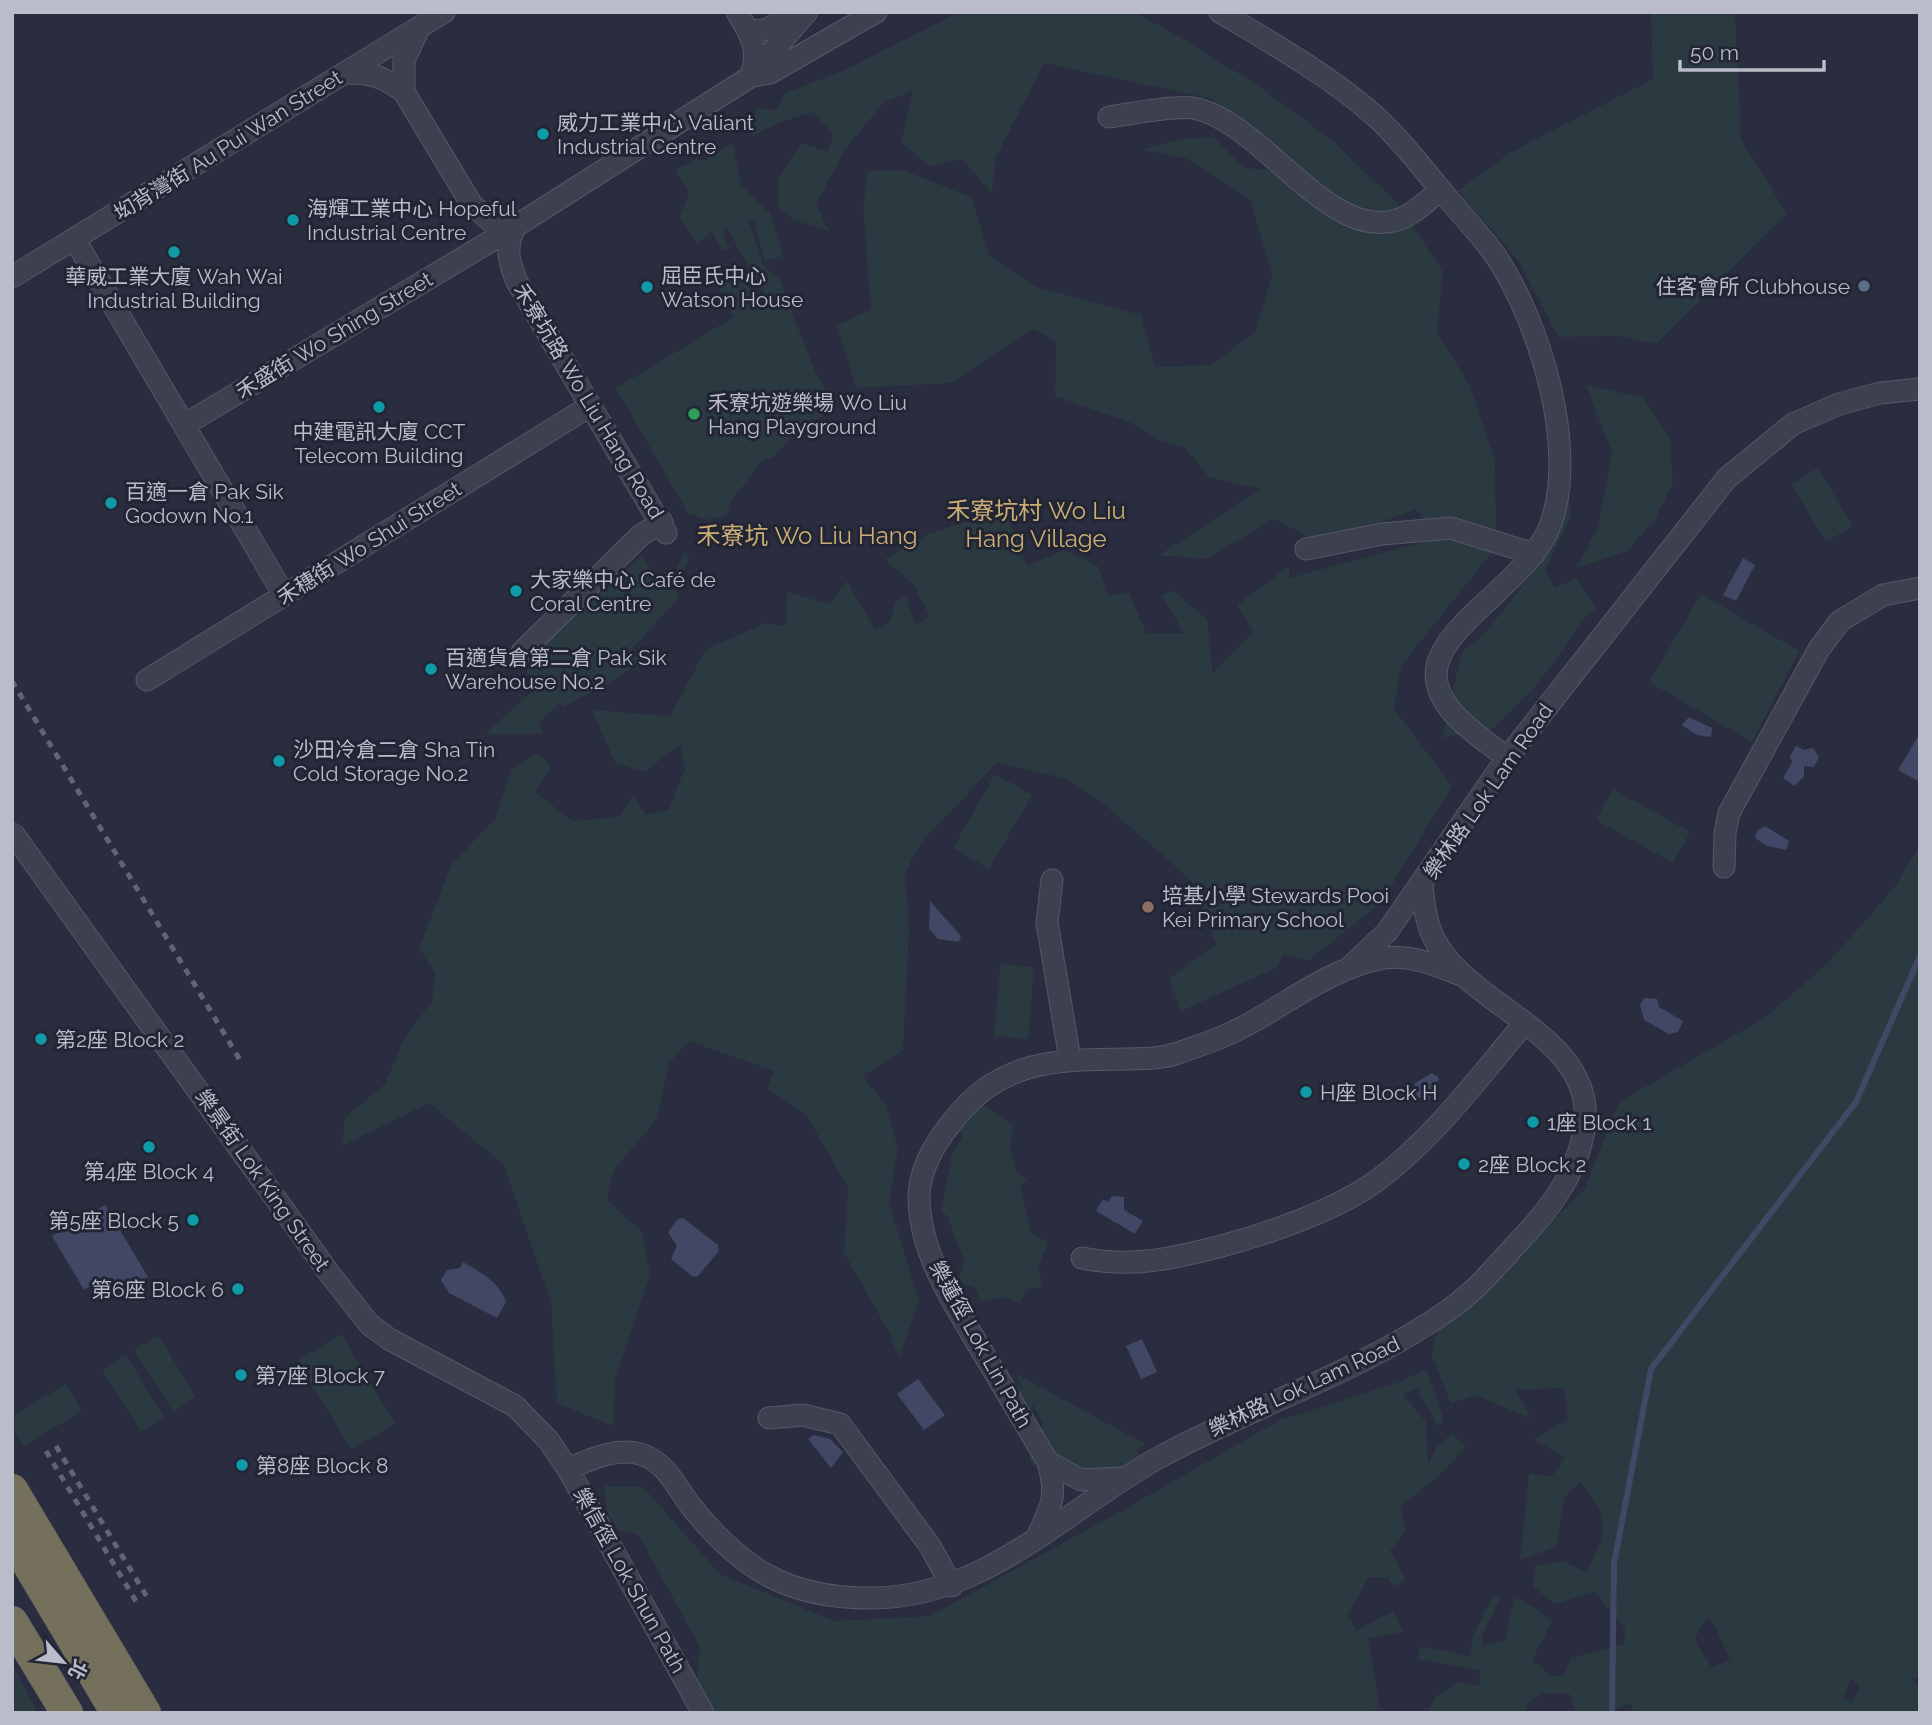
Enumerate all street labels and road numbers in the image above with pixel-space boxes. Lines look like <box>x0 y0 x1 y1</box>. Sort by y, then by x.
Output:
street label: 㘭背灣街 Au Pui Wan Street <box>109 64 347 226</box>
street label: 禾盛街 Wo Shing Street <box>231 266 437 404</box>
street label: 禾寮坑路 Wo Liu Hang Road <box>509 279 669 523</box>
street label: 禾穗街 Wo Shui Street <box>272 476 466 610</box>
street label: 樂林路 Lok Lam Road <box>1418 699 1558 883</box>
street label: 樂景街 Lok King Street <box>191 1084 335 1276</box>
street label: 樂蓮徑 Lok Lin Path <box>925 1256 1037 1432</box>
street label: 樂林路 Lok Lam Road <box>1204 1331 1404 1441</box>
street label: 樂信徑 Lok Shun Path <box>569 1483 691 1677</box>

